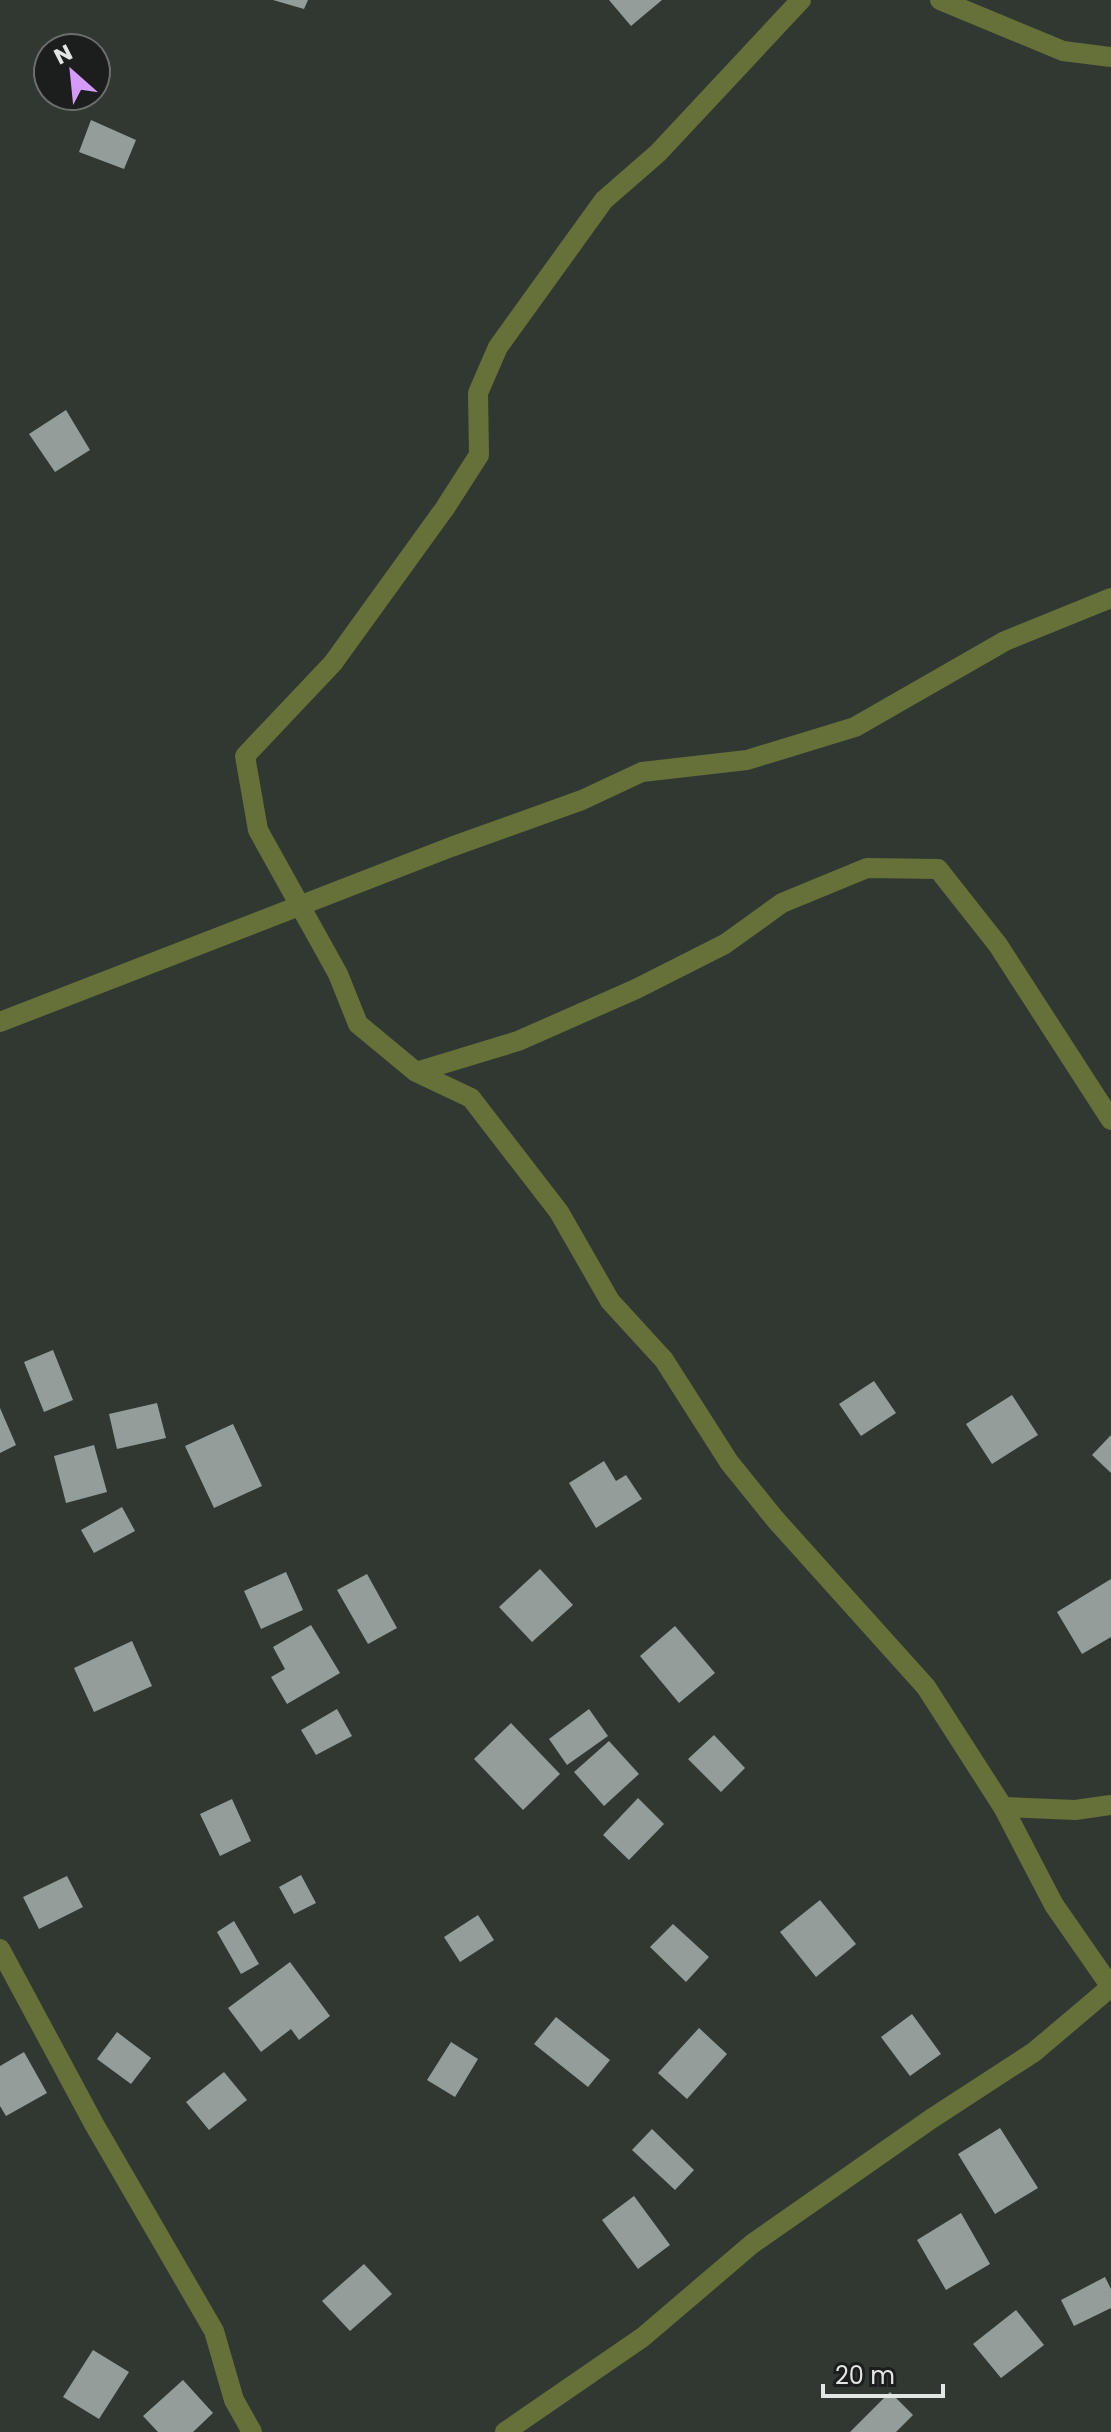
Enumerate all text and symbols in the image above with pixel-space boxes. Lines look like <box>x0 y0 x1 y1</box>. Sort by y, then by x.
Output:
north arrow <box>32 32 112 112</box>
text: N <box>49 37 78 72</box>
scale bar <box>823 2348 943 2398</box>
text: 20 m <box>835 2359 895 2392</box>

